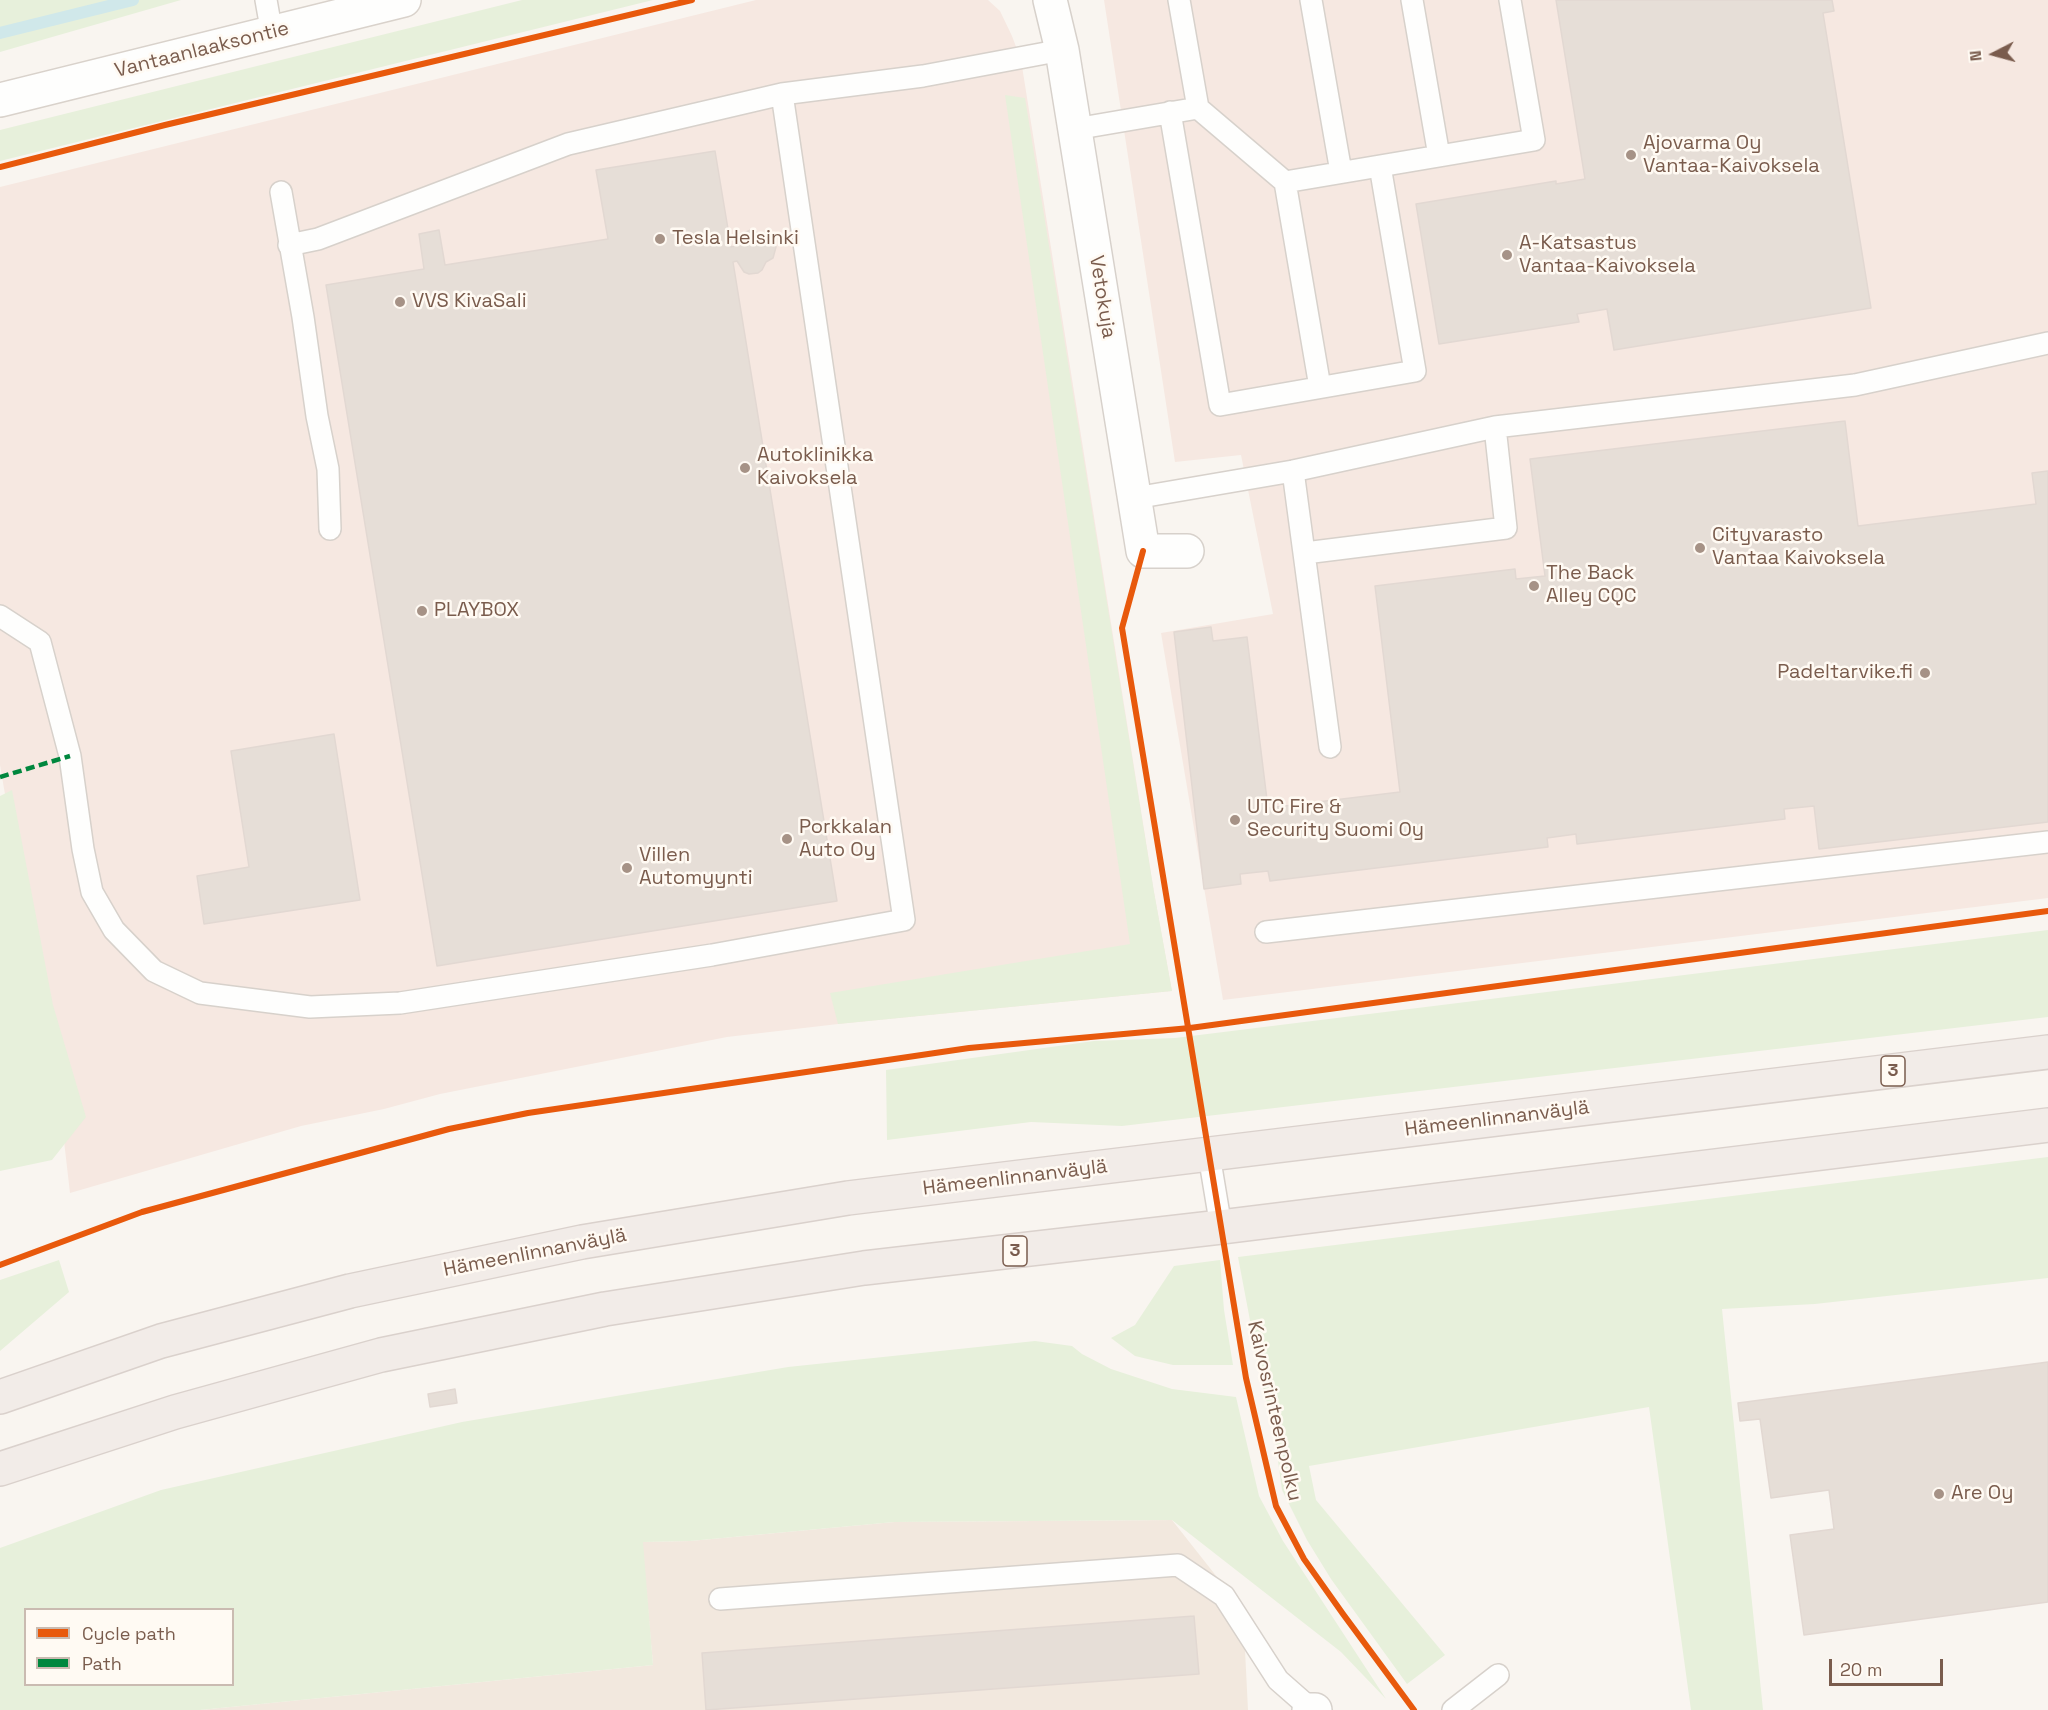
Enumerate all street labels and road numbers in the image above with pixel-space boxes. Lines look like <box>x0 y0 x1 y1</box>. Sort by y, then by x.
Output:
street label: Vantaanlaaksontie <box>112 17 292 83</box>
street label: Vetokuja <box>1084 254 1120 340</box>
road number: 3 <box>1881 1056 1905 1086</box>
street label: Hämeenlinnanväylä <box>1403 1096 1591 1142</box>
street label: Hämeenlinnanväylä <box>921 1155 1109 1201</box>
street label: Hämeenlinnanväylä <box>441 1223 629 1283</box>
road number: 3 <box>1003 1236 1027 1266</box>
street label: Kaivosrinteenpolku <box>1242 1319 1306 1503</box>

